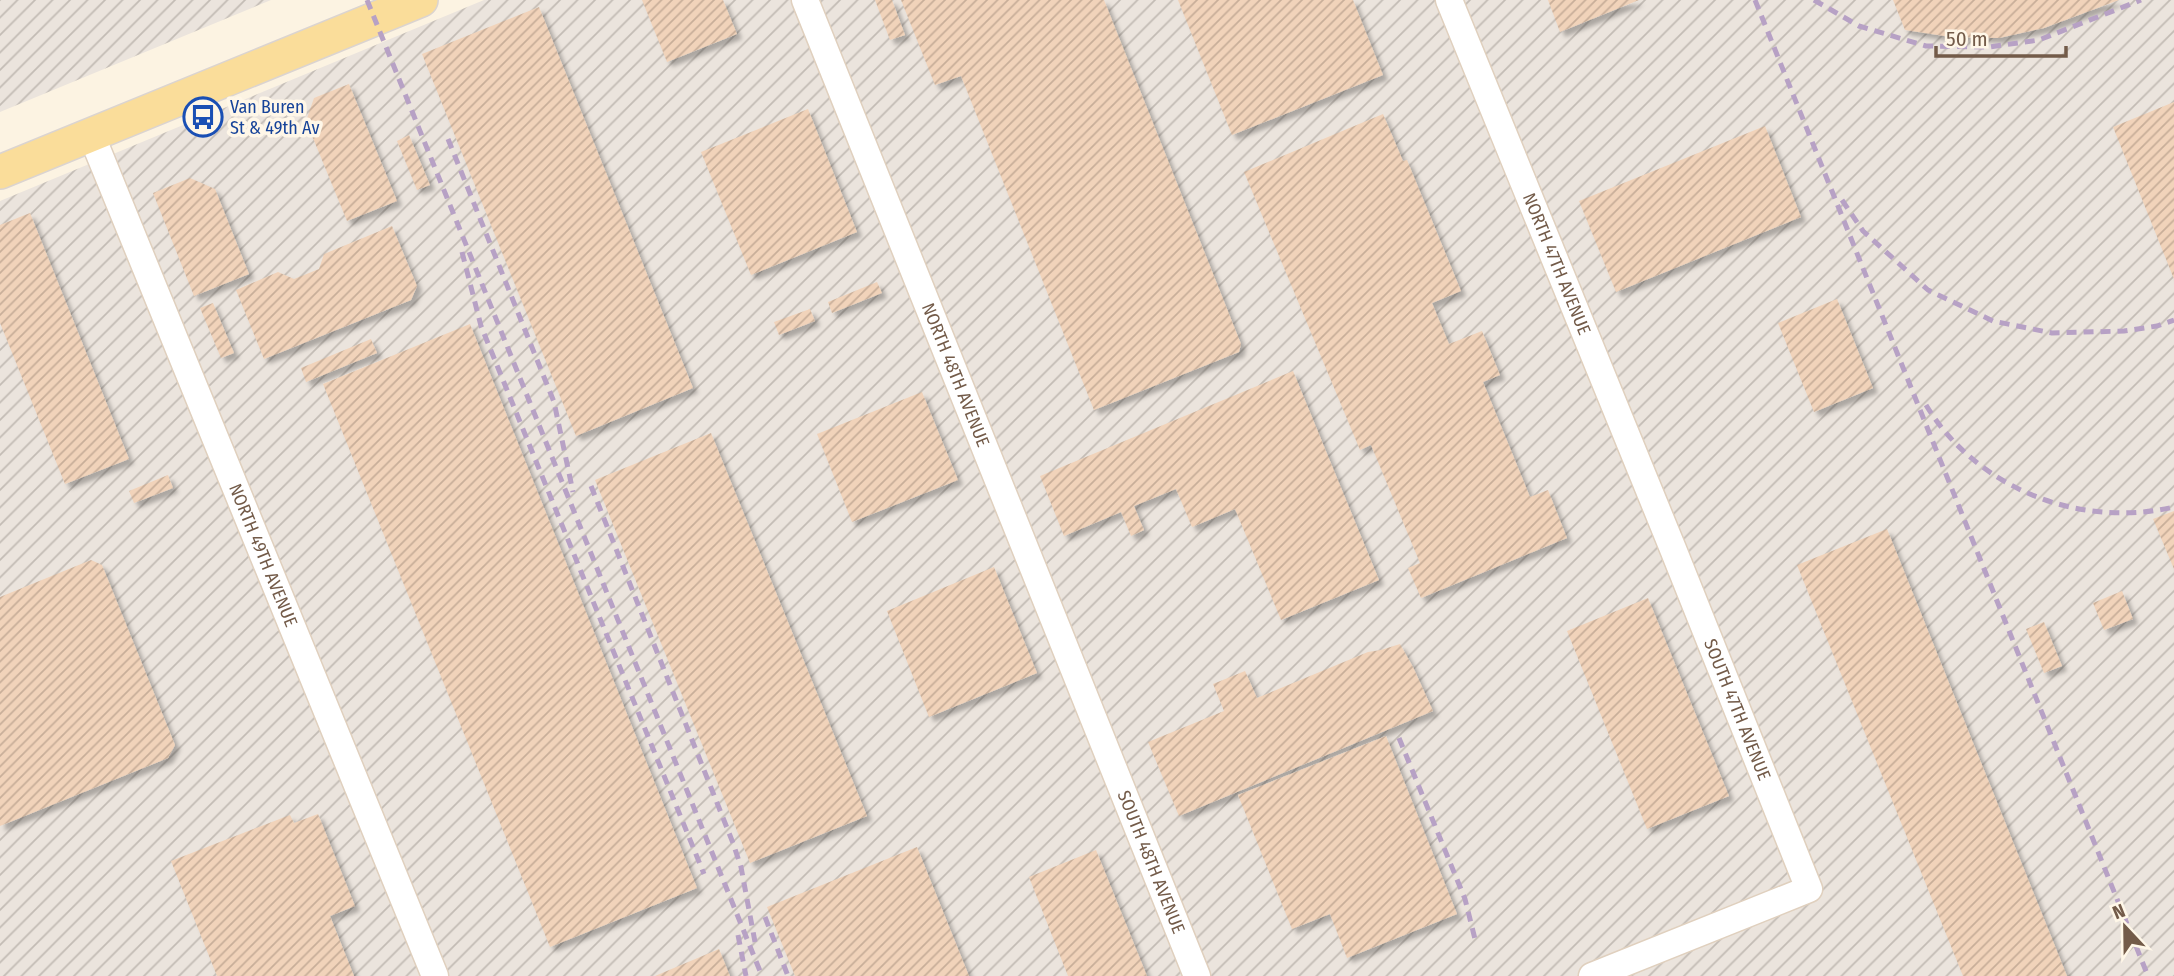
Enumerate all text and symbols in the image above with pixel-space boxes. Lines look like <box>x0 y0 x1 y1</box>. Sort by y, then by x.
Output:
scale bar <box>1936 14 2066 58</box>
text: 50 m <box>1946 26 1988 52</box>
bus stop icon: Van Buren St & 49th Av <box>182 96 224 138</box>
place label: Van Buren St & 49th Av <box>230 96 319 139</box>
street label: NORTH 47TH AVENUE <box>1518 190 1595 338</box>
street label: NORTH 48TH AVENUE <box>917 300 994 450</box>
street label: NORTH 49TH AVENUE <box>224 481 302 630</box>
street label: SOUTH 47TH AVENUE <box>1699 636 1775 784</box>
street label: SOUTH 48TH AVENUE <box>1113 787 1190 937</box>
north arrow <box>2090 892 2160 962</box>
text: N <box>2109 899 2128 924</box>

